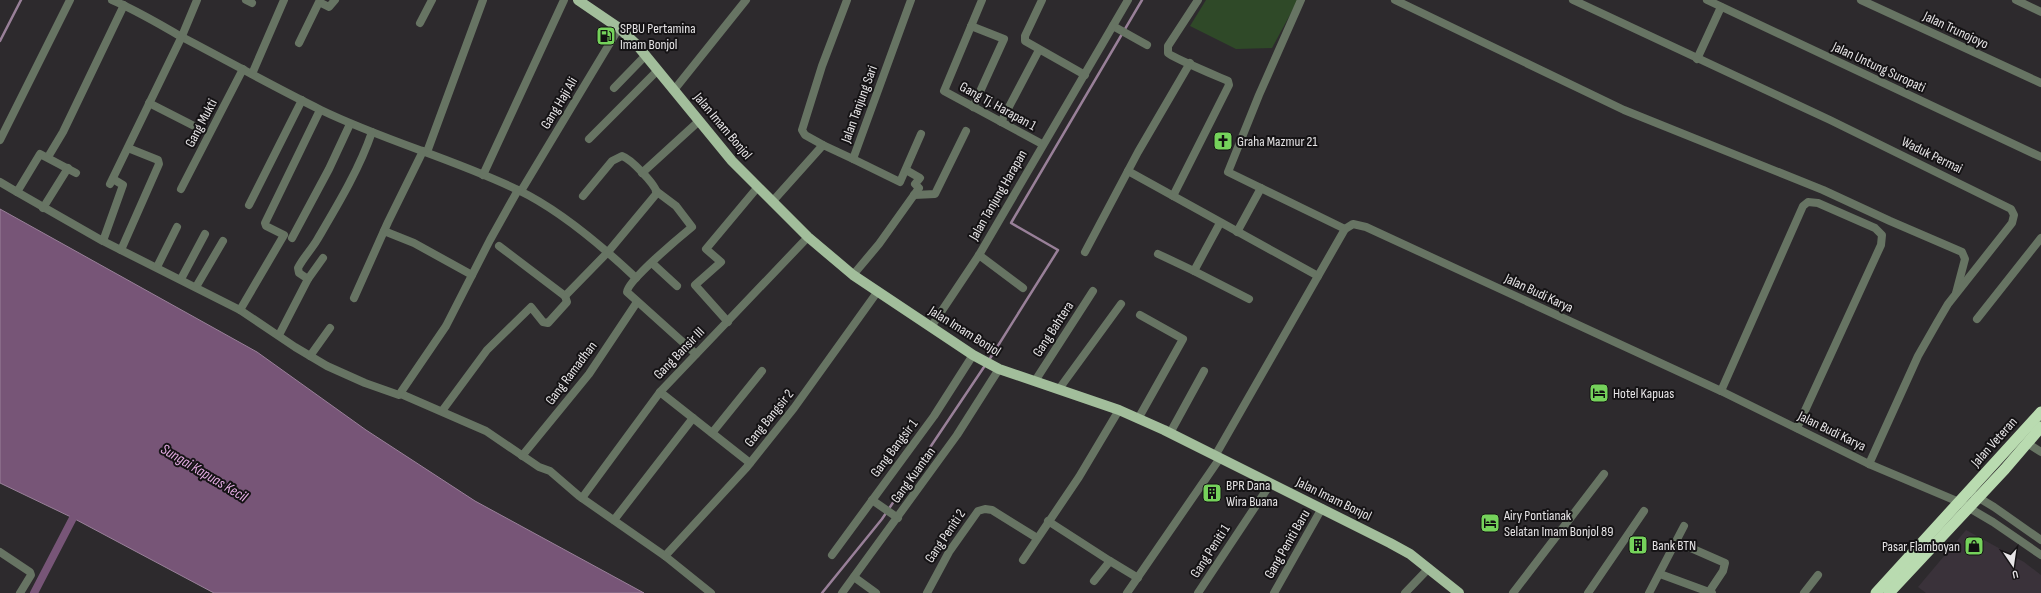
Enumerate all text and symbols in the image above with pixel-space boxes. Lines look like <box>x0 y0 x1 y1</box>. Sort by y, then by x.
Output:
street label: Jalan Trunojoyo <box>1920 7 1992 53</box>
place label: SPBU Pertamina Imam Bonjol <box>620 20 696 53</box>
fuel station icon: SPBU Pertamina Imam Bonjol <box>595 25 617 47</box>
street label: Jalan Untung Suropati <box>1829 38 1928 96</box>
street label: Jalan Tanjung Sari <box>837 63 881 146</box>
street label: Gang Haji Ali <box>537 74 581 132</box>
street label: Gang Tj. Harapan 1 <box>957 78 1039 134</box>
street label: Jalan Imam Bonjol <box>690 88 756 163</box>
street label: Gang Mukti <box>181 96 221 150</box>
church icon: Graha Mazmur 21 <box>1212 130 1234 152</box>
place label: Graha Mazmur 21 <box>1237 133 1317 150</box>
street label: Waduk Permai <box>1899 133 1965 177</box>
street label: Jalan Tanjung Harapan <box>965 147 1031 244</box>
street label: Jalan Budi Karya <box>1501 269 1576 316</box>
street label: Gang Bahtera <box>1029 298 1077 360</box>
street label: Jalan Imam Bonjol <box>925 302 1004 360</box>
street label: Gang Bansir III <box>650 323 708 383</box>
street label: Gang Ramadhan <box>542 338 600 408</box>
hotel icon: Hotel Kapuas <box>1588 382 1610 404</box>
place label: Hotel Kapuas <box>1613 385 1674 402</box>
street label: Gang Bangsir 2 <box>741 386 797 450</box>
street label: Jalan Budi Karya <box>1794 407 1869 455</box>
street label: Jalan Veteran <box>1967 414 2021 471</box>
street label: Gang Bangsir 1 <box>867 416 921 480</box>
water label: Sungai Kapuas Kecil <box>157 440 252 507</box>
street label: Gang Kuantan <box>887 444 939 506</box>
street label: Jalan Imam Bonjol <box>1293 473 1375 525</box>
place label: BPR Dana Wira Buana <box>1226 477 1278 510</box>
building icon: BPR Dana Wira Buana <box>1201 482 1223 504</box>
street label: Gang Peniti 2 <box>921 506 969 566</box>
street label: Gang Peniti Baru <box>1260 506 1314 582</box>
place label: Airy Pontianak Selatan Imam Bonjol 89 <box>1503 507 1613 540</box>
hotel icon: Airy Pontianak Selatan Imam Bonjol 89 <box>1479 512 1501 534</box>
street label: Gang Peniti 1 <box>1186 521 1234 581</box>
building icon: Bank BTN <box>1627 534 1649 556</box>
shop icon: Pasar Flamboyan <box>1963 535 1985 557</box>
place label: Bank BTN <box>1652 537 1696 554</box>
place label: Pasar Flamboyan <box>1882 538 1960 555</box>
north arrow <box>1993 545 2033 585</box>
text: U <box>2011 567 2019 581</box>

